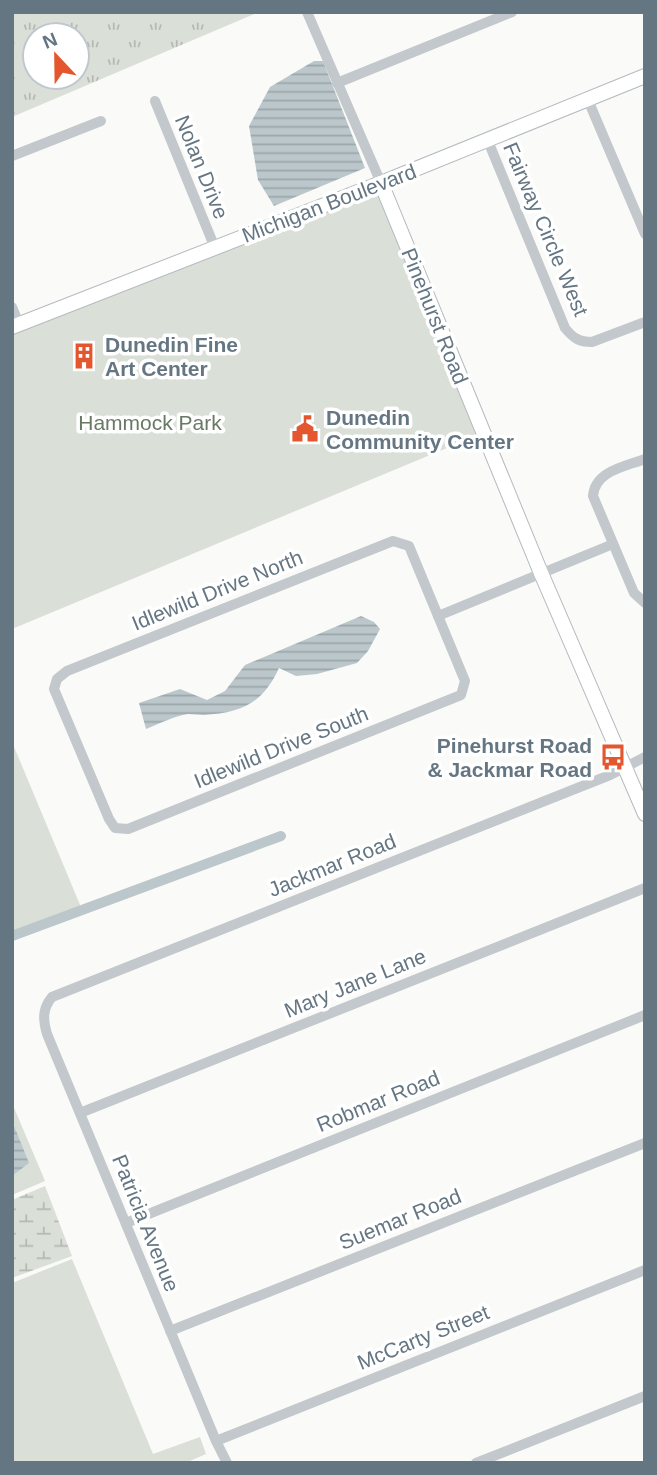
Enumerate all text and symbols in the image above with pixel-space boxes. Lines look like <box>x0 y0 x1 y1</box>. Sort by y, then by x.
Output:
north arrow <box>21 21 91 91</box>
text: N <box>40 28 60 53</box>
street label: Nolan Drive <box>171 112 233 222</box>
street label: Fairway Circle West <box>499 139 593 319</box>
street label: Michigan Boulevard <box>239 159 419 247</box>
street label: Pinehurst Road <box>397 245 473 387</box>
place label: Dunedin Fine Art Center <box>105 333 238 380</box>
building icon: Dunedin Fine Art Center <box>69 341 99 371</box>
place label: Dunedin Community Center <box>326 406 514 453</box>
park label: Hammock Park <box>78 411 222 434</box>
public building icon: Dunedin Community Center <box>290 414 320 444</box>
street label: Idlewild Drive North <box>128 545 306 635</box>
street label: Idlewild Drive South <box>191 702 371 792</box>
place label: Pinehurst Road & Jackmar Road <box>427 734 592 781</box>
bus stop icon: Pinehurst Road & Jackmar Road <box>598 742 628 772</box>
street label: Jackmar Road <box>265 829 399 901</box>
street label: Mary Jane Lane <box>281 944 429 1022</box>
street label: Robmar Road <box>313 1066 443 1136</box>
street label: Patricia Avenue <box>108 1151 184 1295</box>
street label: Suemar Road <box>336 1184 464 1254</box>
street label: McCarty Street <box>354 1300 492 1374</box>

